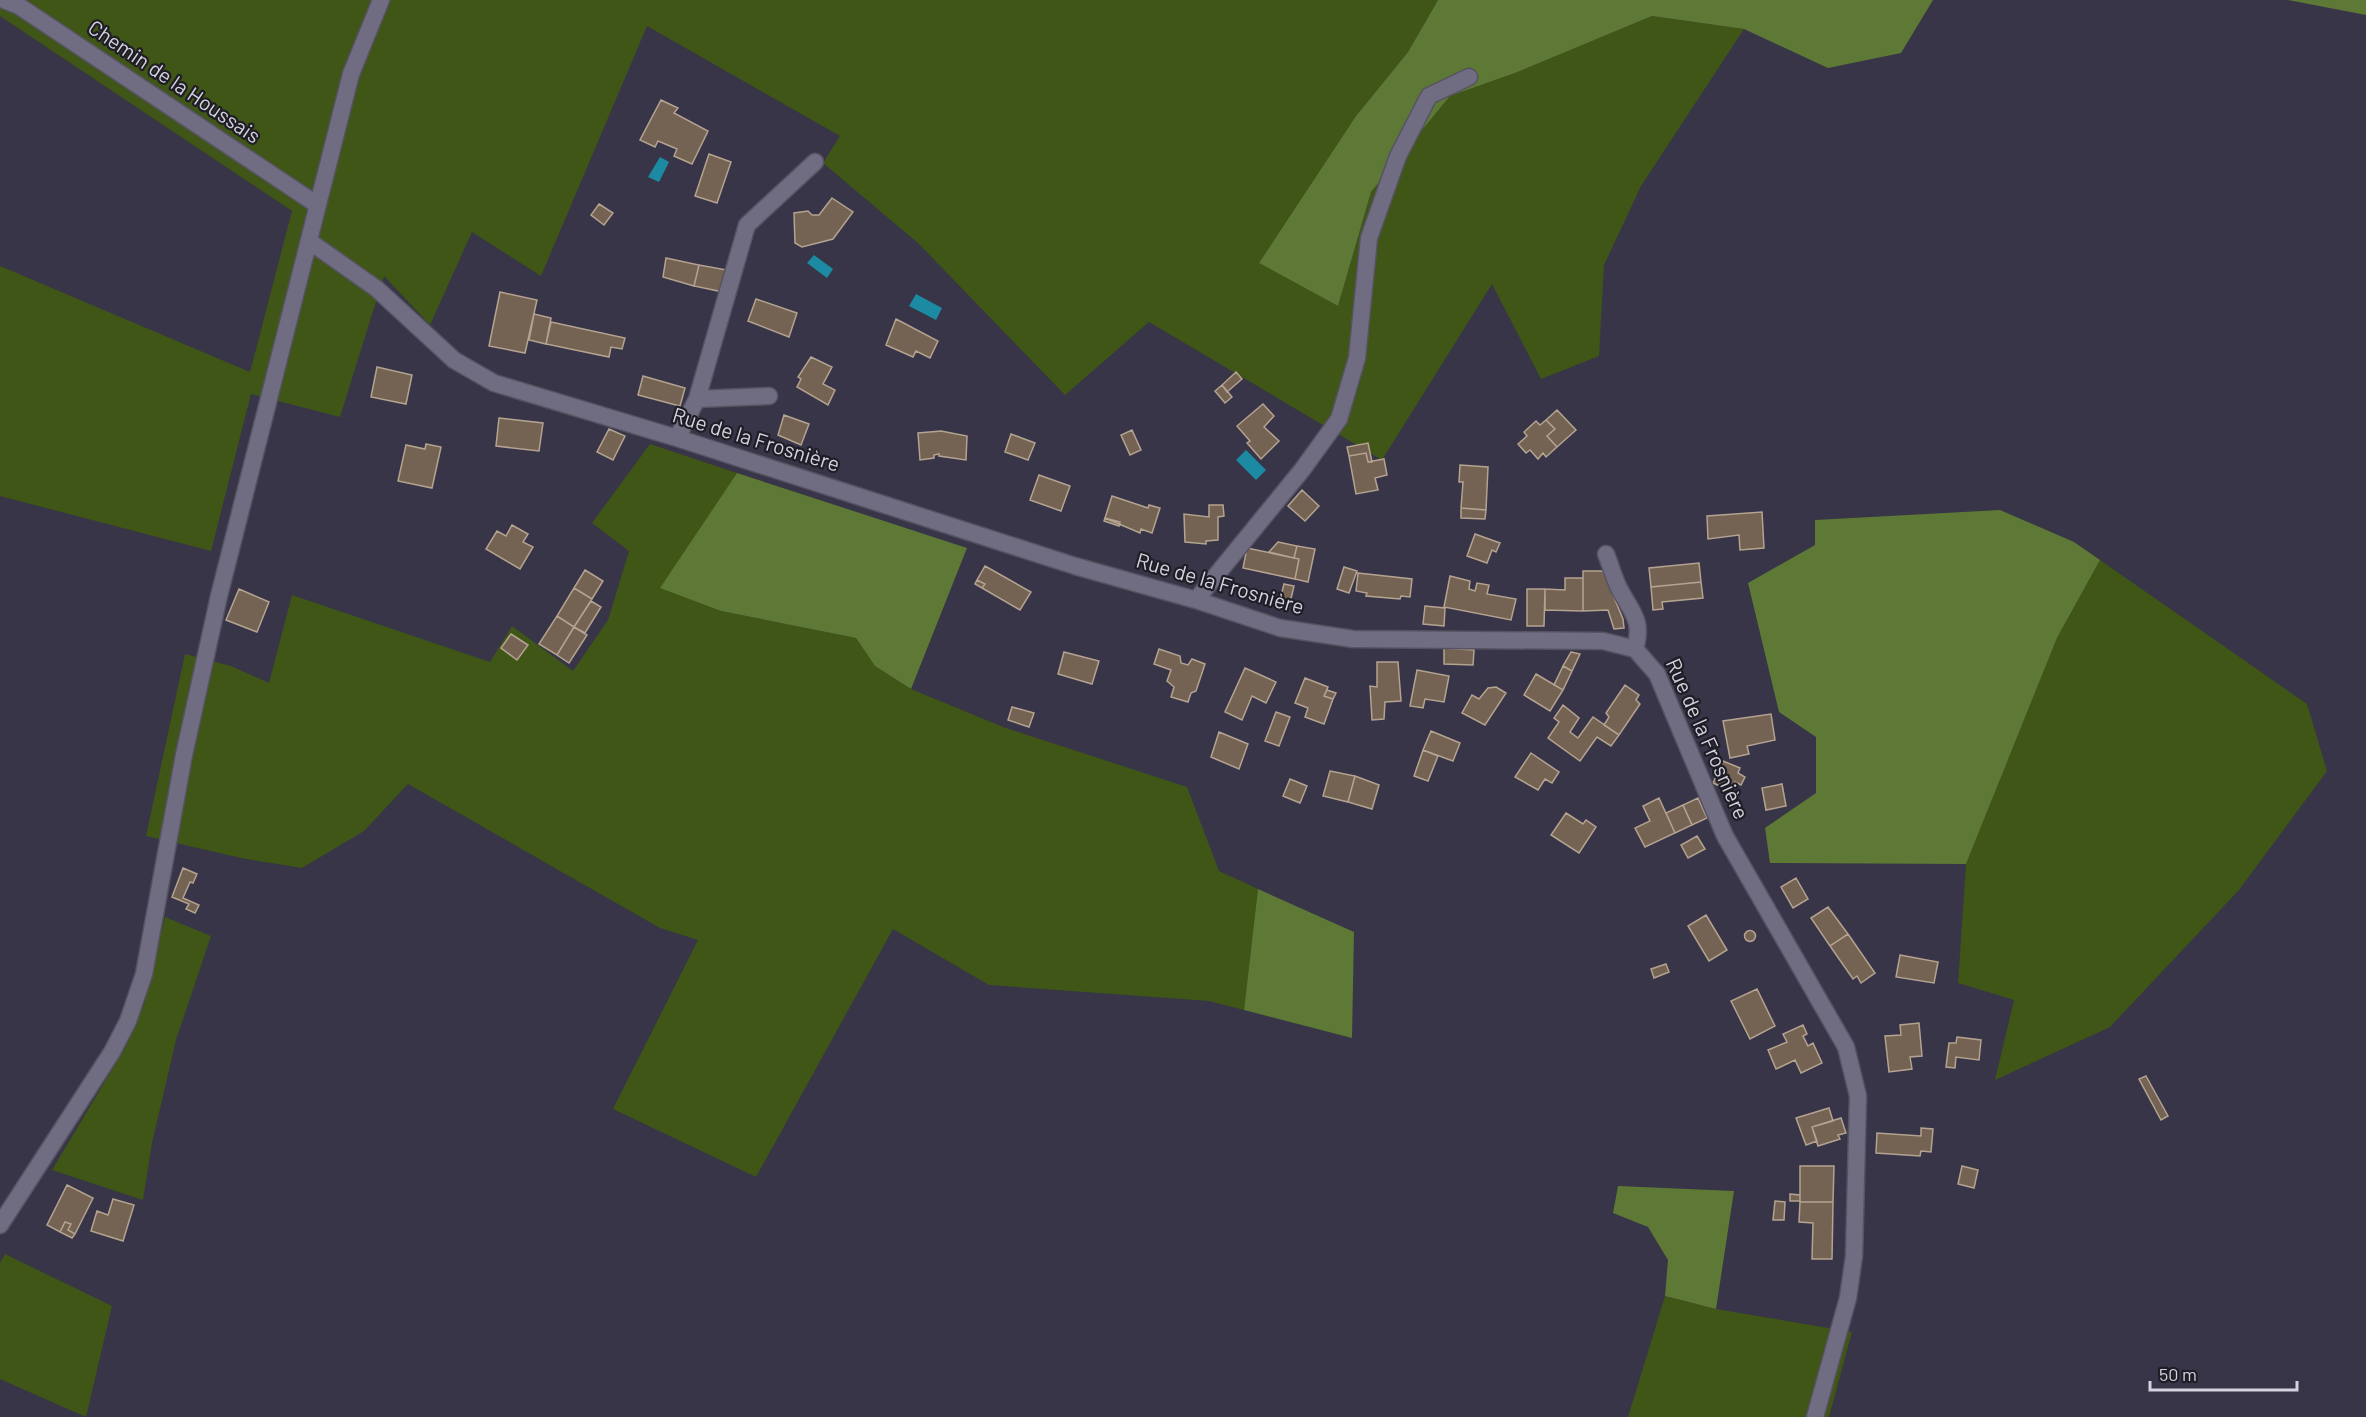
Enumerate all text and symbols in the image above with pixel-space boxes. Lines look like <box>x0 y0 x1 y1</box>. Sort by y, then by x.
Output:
street label: Chemin de la Houssais <box>84 14 266 148</box>
street label: Rue de la Frosnière <box>670 401 843 476</box>
street label: Rue de la Frosnière <box>1134 547 1307 618</box>
street label: Rue de la Frosnière <box>1662 654 1755 823</box>
scale bar <box>2150 1354 2297 1392</box>
text: 50 m <box>2159 1363 2197 1385</box>

